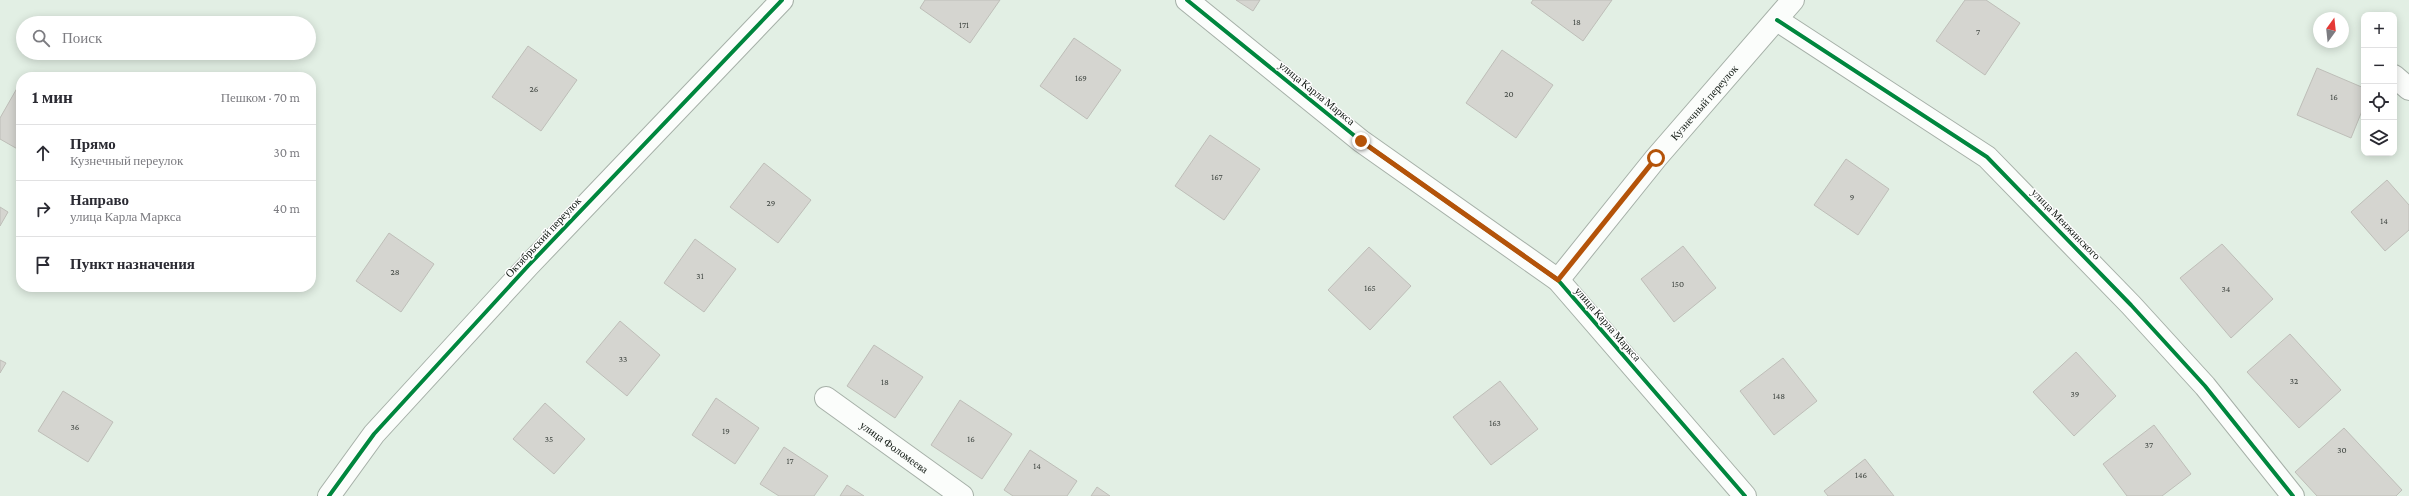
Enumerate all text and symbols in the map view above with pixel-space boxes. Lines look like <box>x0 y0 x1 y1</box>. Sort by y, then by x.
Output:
north arrow <box>2313 12 2349 48</box>
map controls <box>2361 12 2397 156</box>
button: + <box>2361 12 2397 48</box>
search box <box>16 16 316 60</box>
house number: 18 <box>1573 17 1581 27</box>
house number: 171 <box>959 20 969 30</box>
icon: search <box>30 27 52 49</box>
house number: 7 <box>1976 27 1980 37</box>
text: Поиск <box>62 30 102 46</box>
button: − <box>2361 48 2397 84</box>
street label: улица Карла Маркса <box>1277 59 1357 127</box>
street label: Кузнечный переулок <box>1668 62 1741 143</box>
house number: 169 <box>1075 73 1087 83</box>
house number: 26 <box>530 84 539 94</box>
button: locate <box>2361 84 2397 120</box>
text: 1 мин <box>32 88 73 107</box>
house number: 20 <box>1504 89 1514 99</box>
text: Пешком · 70 m <box>221 90 300 105</box>
house number: 16 <box>2330 92 2338 102</box>
button: layers <box>2361 120 2397 156</box>
route end <box>1352 132 1370 150</box>
text: Прямо <box>70 136 116 152</box>
icon: ahead <box>32 142 54 164</box>
text: 30 m <box>274 145 300 160</box>
route start <box>1647 149 1665 167</box>
text: Кузнечный переулок <box>70 153 183 168</box>
house number: 167 <box>1211 172 1223 182</box>
street label: улица Менжинского <box>2029 186 2103 262</box>
text: Направо <box>70 192 129 208</box>
house number: 9 <box>1850 192 1855 202</box>
street label: Октябрьский переулок <box>503 194 584 280</box>
icon: right <box>32 198 54 220</box>
house number: 29 <box>767 198 776 208</box>
text: 40 m <box>273 201 300 216</box>
text: улица Карла Маркса <box>70 209 181 224</box>
house number: 14 <box>2380 216 2388 226</box>
icon: arrive <box>32 254 54 276</box>
text: Пункт назначения <box>70 256 195 272</box>
house number: 28 <box>390 267 400 277</box>
house number: 31 <box>696 271 704 281</box>
house number: 150 <box>1672 279 1684 289</box>
house number: 165 <box>1364 283 1376 293</box>
house number: 34 <box>2222 284 2231 294</box>
street label: улица Карла Маркса <box>1573 285 1644 364</box>
house number: 33 <box>619 354 627 364</box>
house number: 32 <box>2290 376 2298 386</box>
house number: 18 <box>881 377 889 387</box>
house number: 39 <box>2071 389 2080 399</box>
house number: 148 <box>1773 391 1785 401</box>
house number: 163 <box>1489 418 1501 428</box>
street label: улица Фоломеева <box>858 419 931 476</box>
house number: 36 <box>71 422 80 432</box>
house number: 19 <box>722 426 730 436</box>
house number: 35 <box>545 434 553 444</box>
house number: 16 <box>967 434 975 444</box>
house number: 37 <box>2145 440 2153 450</box>
house number: 30 <box>2337 445 2347 455</box>
house number: 17 <box>786 456 794 466</box>
house number: 14 <box>1033 461 1041 471</box>
house number: 146 <box>1855 470 1868 480</box>

